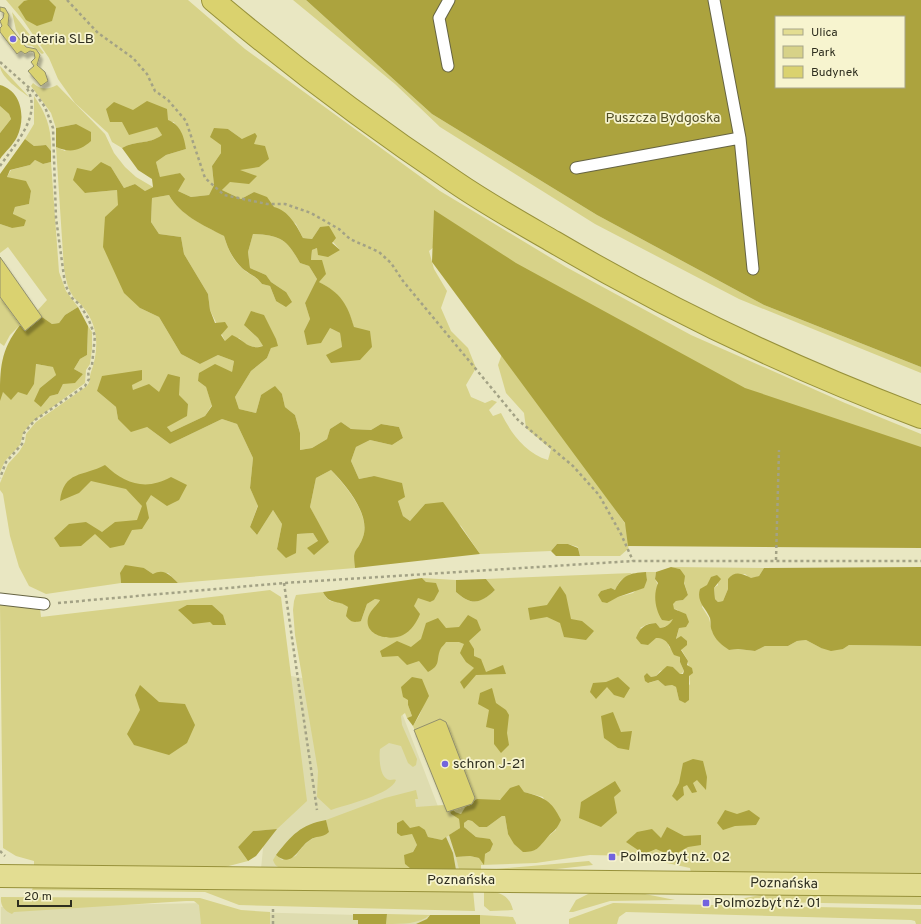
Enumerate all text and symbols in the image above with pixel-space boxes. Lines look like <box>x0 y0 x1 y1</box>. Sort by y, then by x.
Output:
legend <box>775 16 905 88</box>
text: Ulica <box>811 25 838 41</box>
place label: bateria SLB <box>21 31 94 48</box>
marker: bateria SLB <box>8 34 18 44</box>
text: Park <box>811 45 836 61</box>
text: Budynek <box>811 65 859 81</box>
park label: Puszcza Bydgoska <box>606 110 720 127</box>
place label: schron J-21 <box>453 756 526 773</box>
marker: schron J-21 <box>440 759 450 769</box>
place label: Polmozbyt nż. 02 <box>620 849 730 866</box>
marker: Polmozbyt nż. 02 <box>607 852 617 862</box>
street label: Poznańska <box>427 872 495 889</box>
street label: Poznańska <box>750 875 818 893</box>
scale bar <box>18 882 71 908</box>
text: 20 m <box>24 889 52 905</box>
place label: Polmozbyt nż. 01 <box>714 895 821 912</box>
marker: Polmozbyt nż. 01 <box>701 898 711 908</box>

